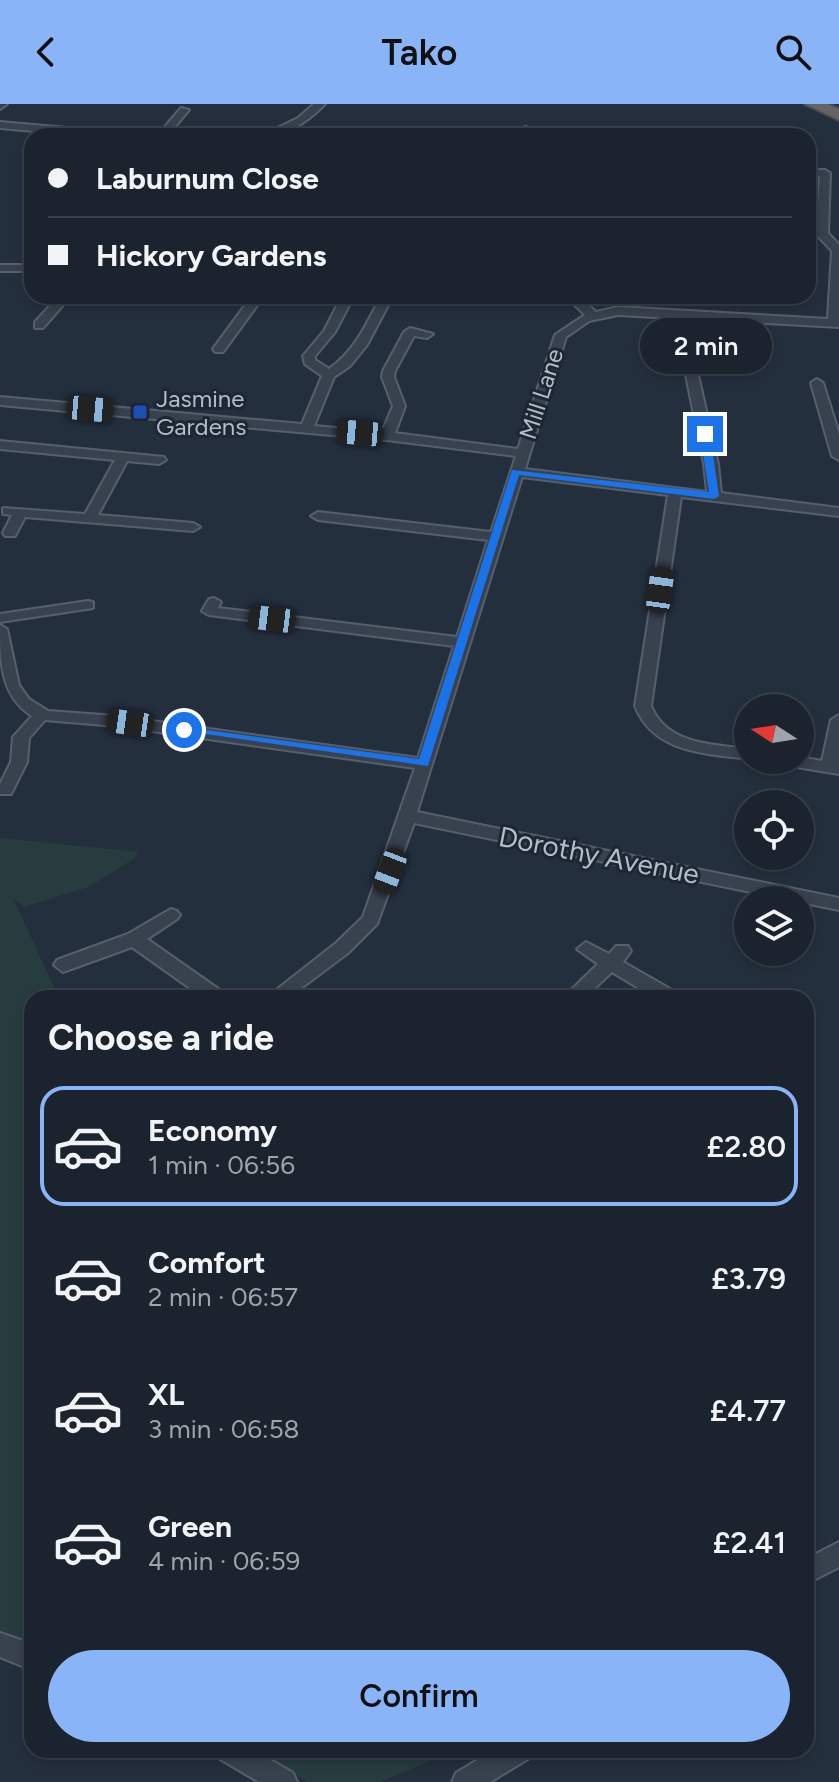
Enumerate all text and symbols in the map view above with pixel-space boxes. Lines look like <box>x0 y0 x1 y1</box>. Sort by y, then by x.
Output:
icon: back <box>24 30 68 74</box>
icon: search <box>771 30 815 74</box>
text: Tako <box>382 31 457 74</box>
text: Laburnum Close <box>96 160 319 197</box>
text: Hickory Gardens <box>96 237 326 274</box>
callout: 2 min <box>639 318 771 374</box>
text: 2 min <box>674 330 738 362</box>
street label: Mill Lane <box>513 345 569 443</box>
place label: Jasmine Gardens <box>156 384 246 441</box>
car <box>65 395 115 423</box>
marker: Jasmine Gardens <box>131 403 149 421</box>
route end <box>687 416 723 452</box>
car <box>335 419 385 447</box>
car <box>645 565 675 615</box>
car <box>247 604 297 634</box>
north arrow <box>734 694 814 774</box>
map controls <box>734 694 814 966</box>
car <box>105 708 155 738</box>
route start <box>166 712 202 748</box>
button: locate <box>734 790 814 870</box>
street label: Dorothy Avenue <box>496 819 702 891</box>
car <box>370 844 410 898</box>
button: layers <box>734 886 814 966</box>
text: Choose a ride <box>48 1016 274 1059</box>
icon: car <box>52 1110 124 1182</box>
text: Economy <box>148 1112 277 1149</box>
text: £2.80 <box>707 1128 786 1165</box>
text: 1 min · 06:56 <box>148 1149 295 1181</box>
icon: car <box>52 1242 124 1314</box>
text: Comfort <box>148 1244 266 1281</box>
text: £3.79 <box>711 1260 786 1297</box>
text: 2 min · 06:57 <box>148 1281 298 1313</box>
icon: car <box>52 1374 124 1446</box>
text: XL <box>148 1376 184 1413</box>
text: £4.77 <box>710 1392 786 1429</box>
text: 3 min · 06:58 <box>148 1413 300 1445</box>
icon: car <box>52 1506 124 1578</box>
text: Green <box>148 1508 232 1545</box>
text: £2.41 <box>713 1524 786 1561</box>
text: 4 min · 06:59 <box>148 1545 300 1577</box>
button: Confirm <box>48 1650 790 1742</box>

